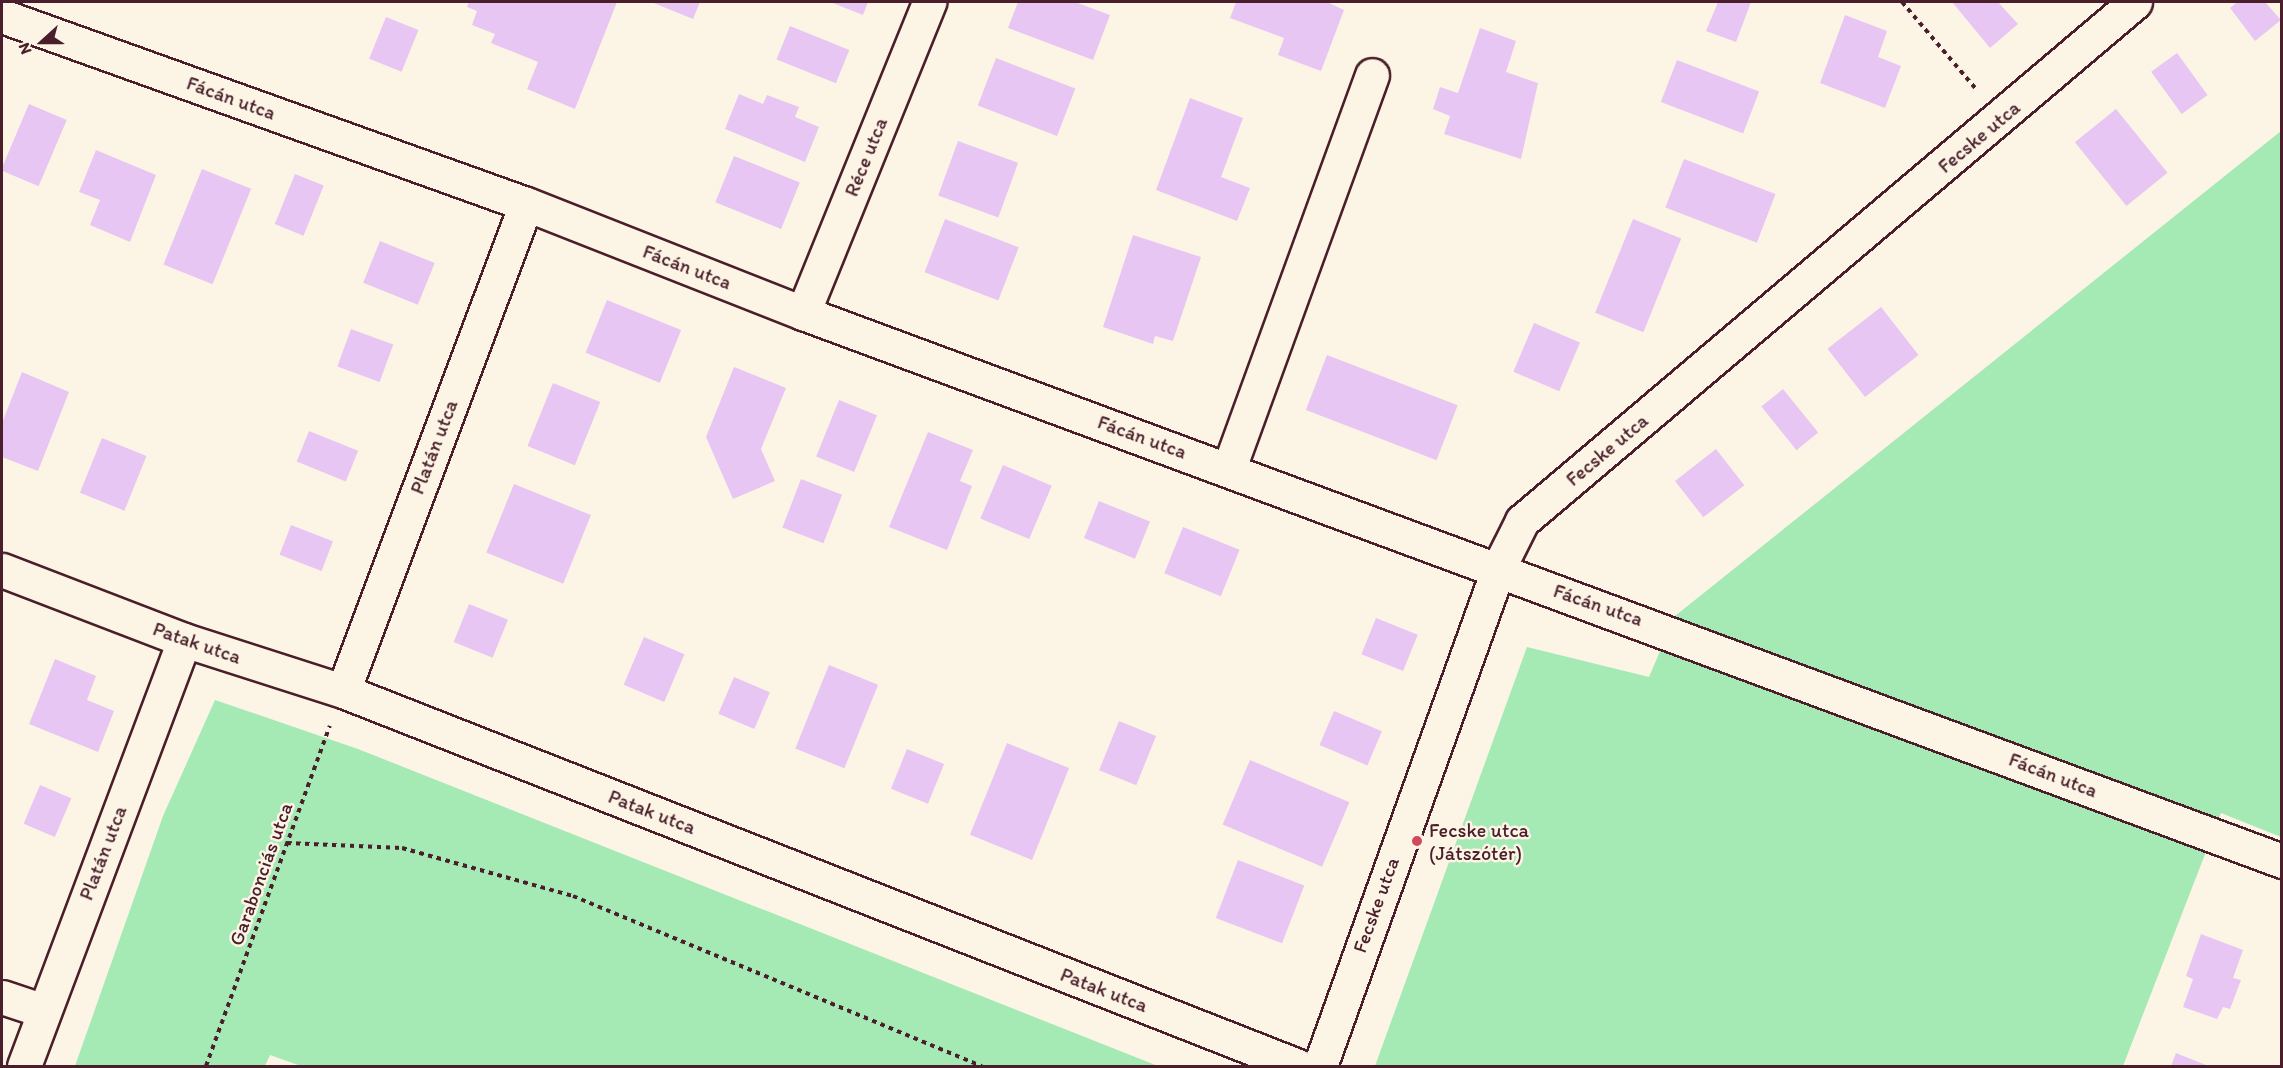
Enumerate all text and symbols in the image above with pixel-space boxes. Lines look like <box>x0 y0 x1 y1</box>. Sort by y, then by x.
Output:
north arrow <box>12 12 72 72</box>
text: N <box>14 40 36 57</box>
street label: Fácán utca <box>183 71 279 125</box>
street label: Fecske utca <box>1933 96 2025 178</box>
street label: Réce utca <box>839 114 893 200</box>
street label: Fácán utca <box>640 239 734 295</box>
street label: Platán utca <box>405 397 463 497</box>
street label: Fecske utca <box>1561 409 1653 491</box>
street label: Fácán utca <box>1094 410 1190 464</box>
street label: Fácán utca <box>1550 579 1646 631</box>
street label: Patak utca <box>150 617 244 669</box>
street label: Fácán utca <box>2006 747 2100 803</box>
street label: Patak utca <box>605 785 699 839</box>
street label: Garabonciás utca <box>224 800 298 948</box>
street label: Platán utca <box>74 803 132 903</box>
place label: Fecske utca (Játszótér) <box>1429 818 1528 865</box>
marker: Fecske utca (Játszótér) <box>1410 834 1424 848</box>
street label: Fecske utca <box>1348 854 1404 956</box>
street label: Patak utca <box>1057 963 1151 1017</box>

